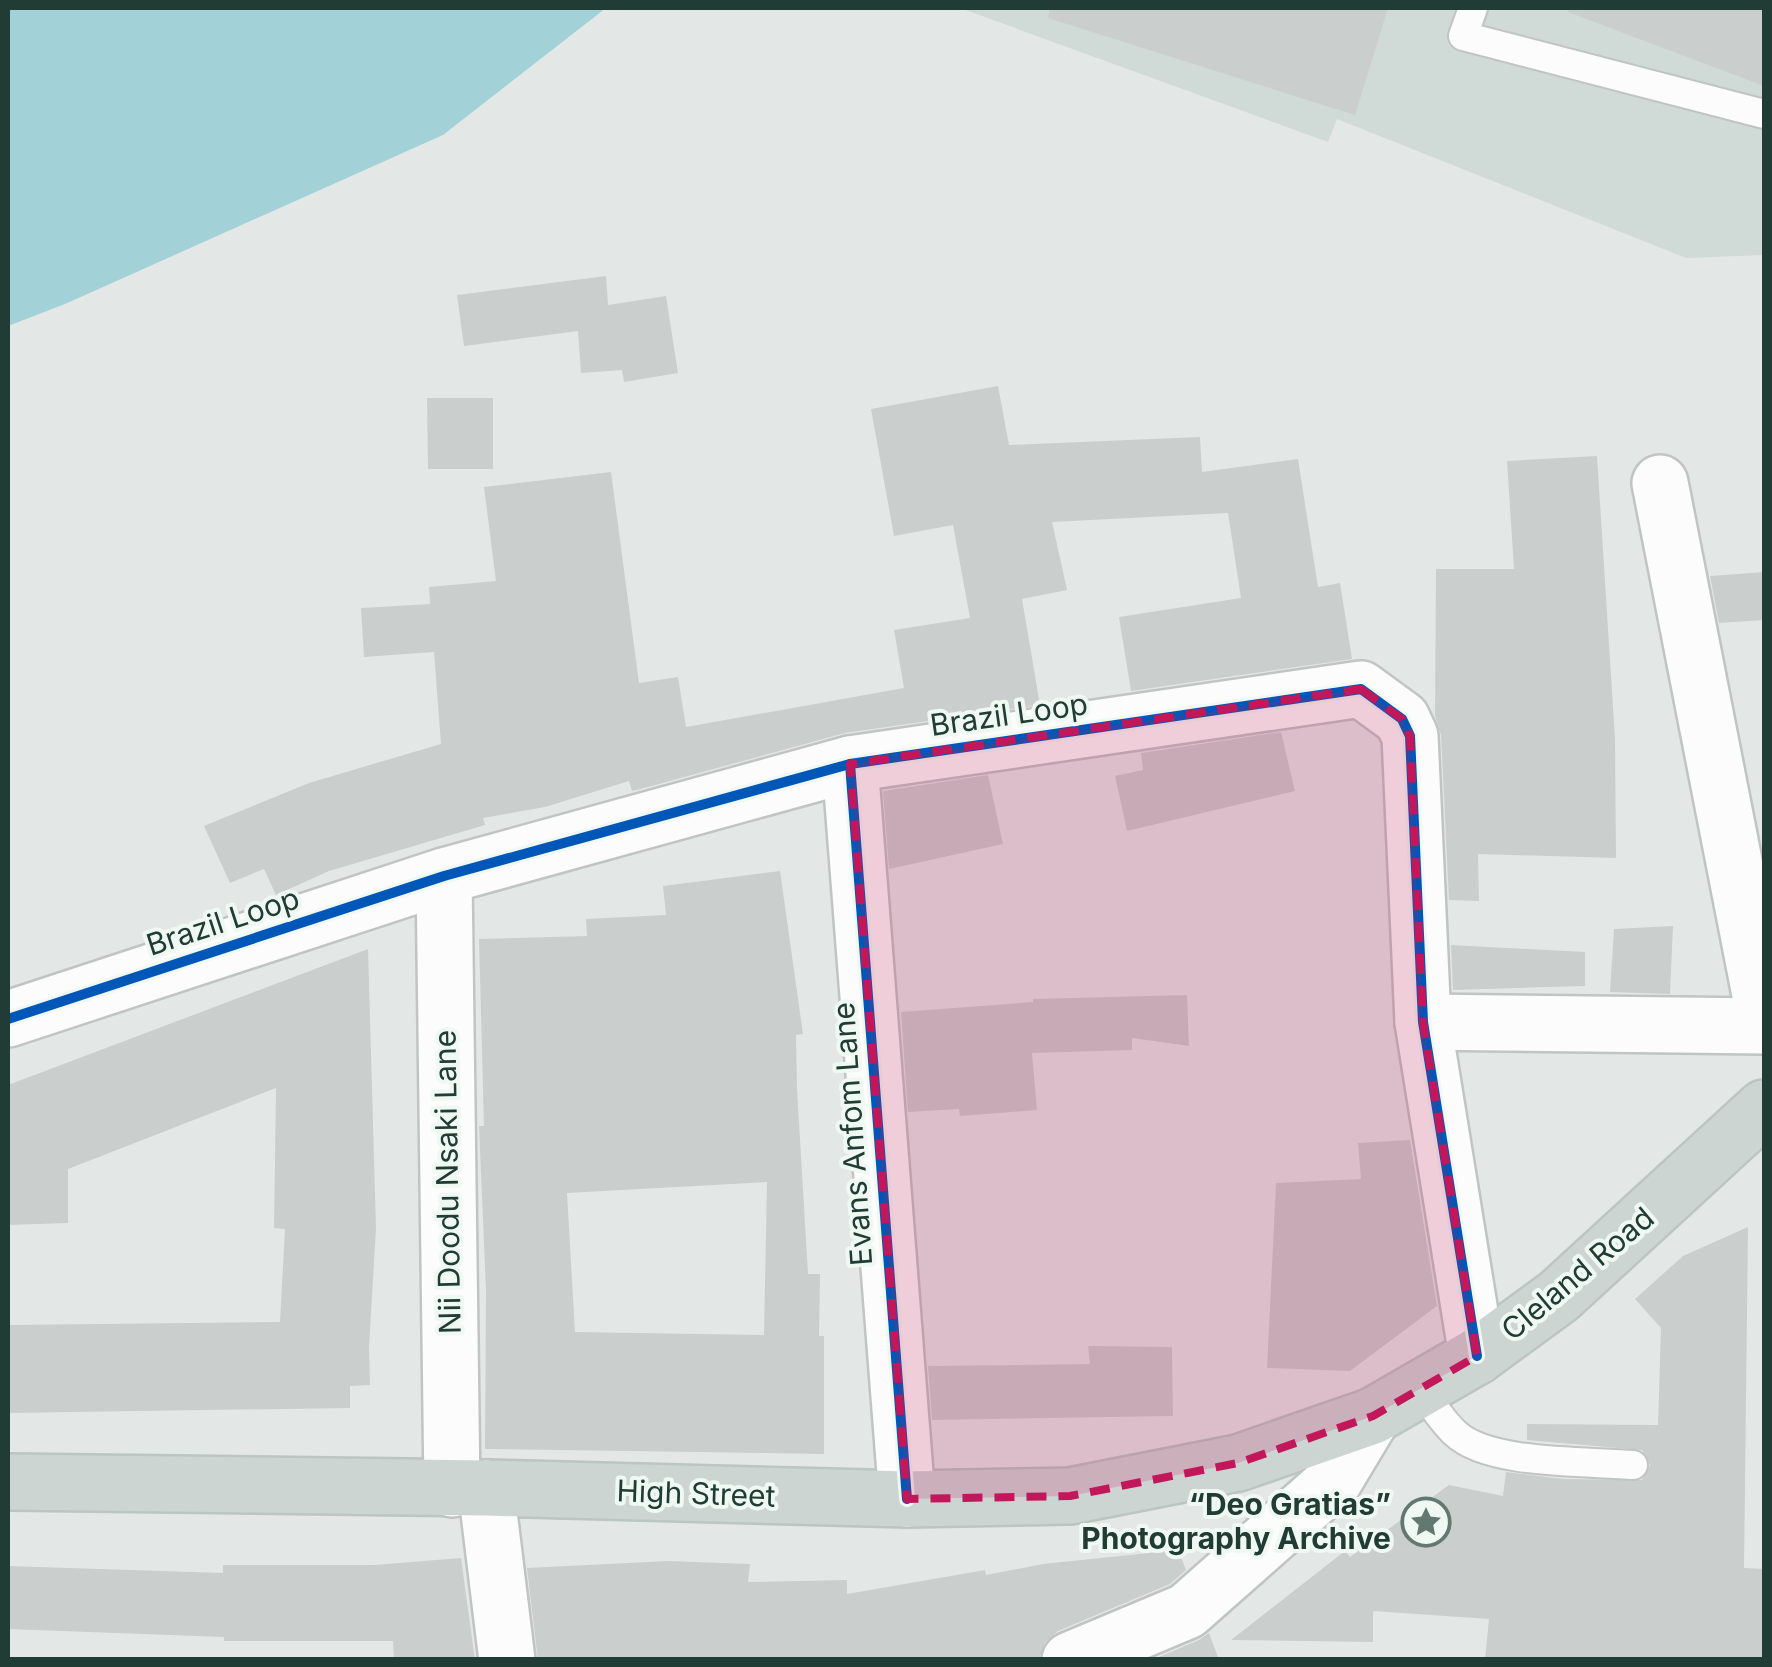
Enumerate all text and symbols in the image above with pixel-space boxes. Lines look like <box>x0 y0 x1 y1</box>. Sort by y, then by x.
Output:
street label: Brazil Loop <box>928 685 1090 743</box>
street label: Brazil Loop <box>142 879 304 963</box>
street label: Evans Anfom Lane <box>825 1001 879 1267</box>
street label: Nii Doodu Nsaki Lane <box>426 1030 468 1334</box>
street label: Cleland Road <box>1494 1199 1661 1347</box>
street label: High Street <box>616 1472 776 1514</box>
place label: “Deo Gratias” Photography Archive <box>1081 1486 1391 1556</box>
place icon: “Deo Gratias” Photography Archive <box>1400 1496 1452 1548</box>

